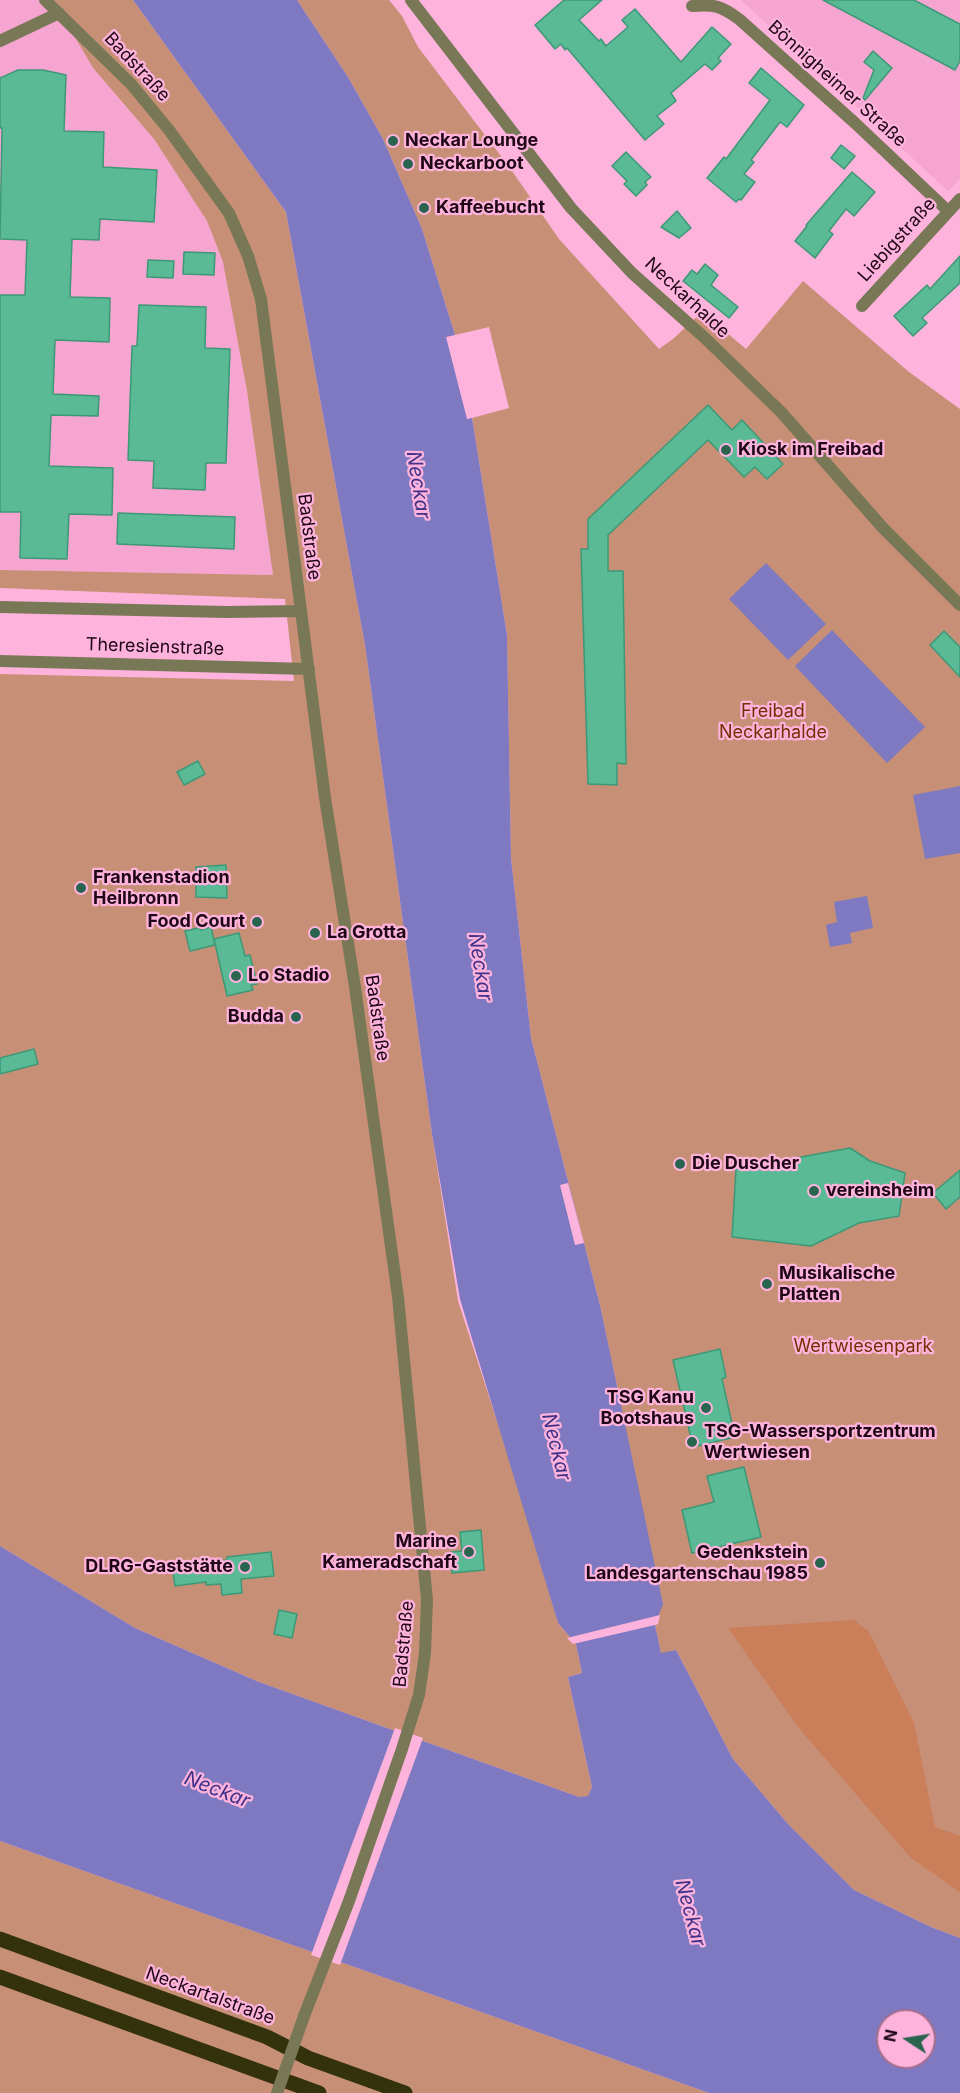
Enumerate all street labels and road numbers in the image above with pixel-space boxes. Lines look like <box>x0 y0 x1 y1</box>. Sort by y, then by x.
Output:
street label: Bönnigheimer Straße <box>763 16 911 152</box>
street label: Badstraße <box>100 28 174 106</box>
street label: Liebigstraße <box>854 194 940 286</box>
street label: Neckarhalde <box>640 253 734 343</box>
street label: Badstraße <box>293 493 325 581</box>
street label: Theresienstraße <box>85 634 225 660</box>
street label: Badstraße <box>360 974 394 1062</box>
street label: Badstraße <box>389 1600 419 1688</box>
street label: Neckartalstraße <box>143 1963 277 2029</box>

